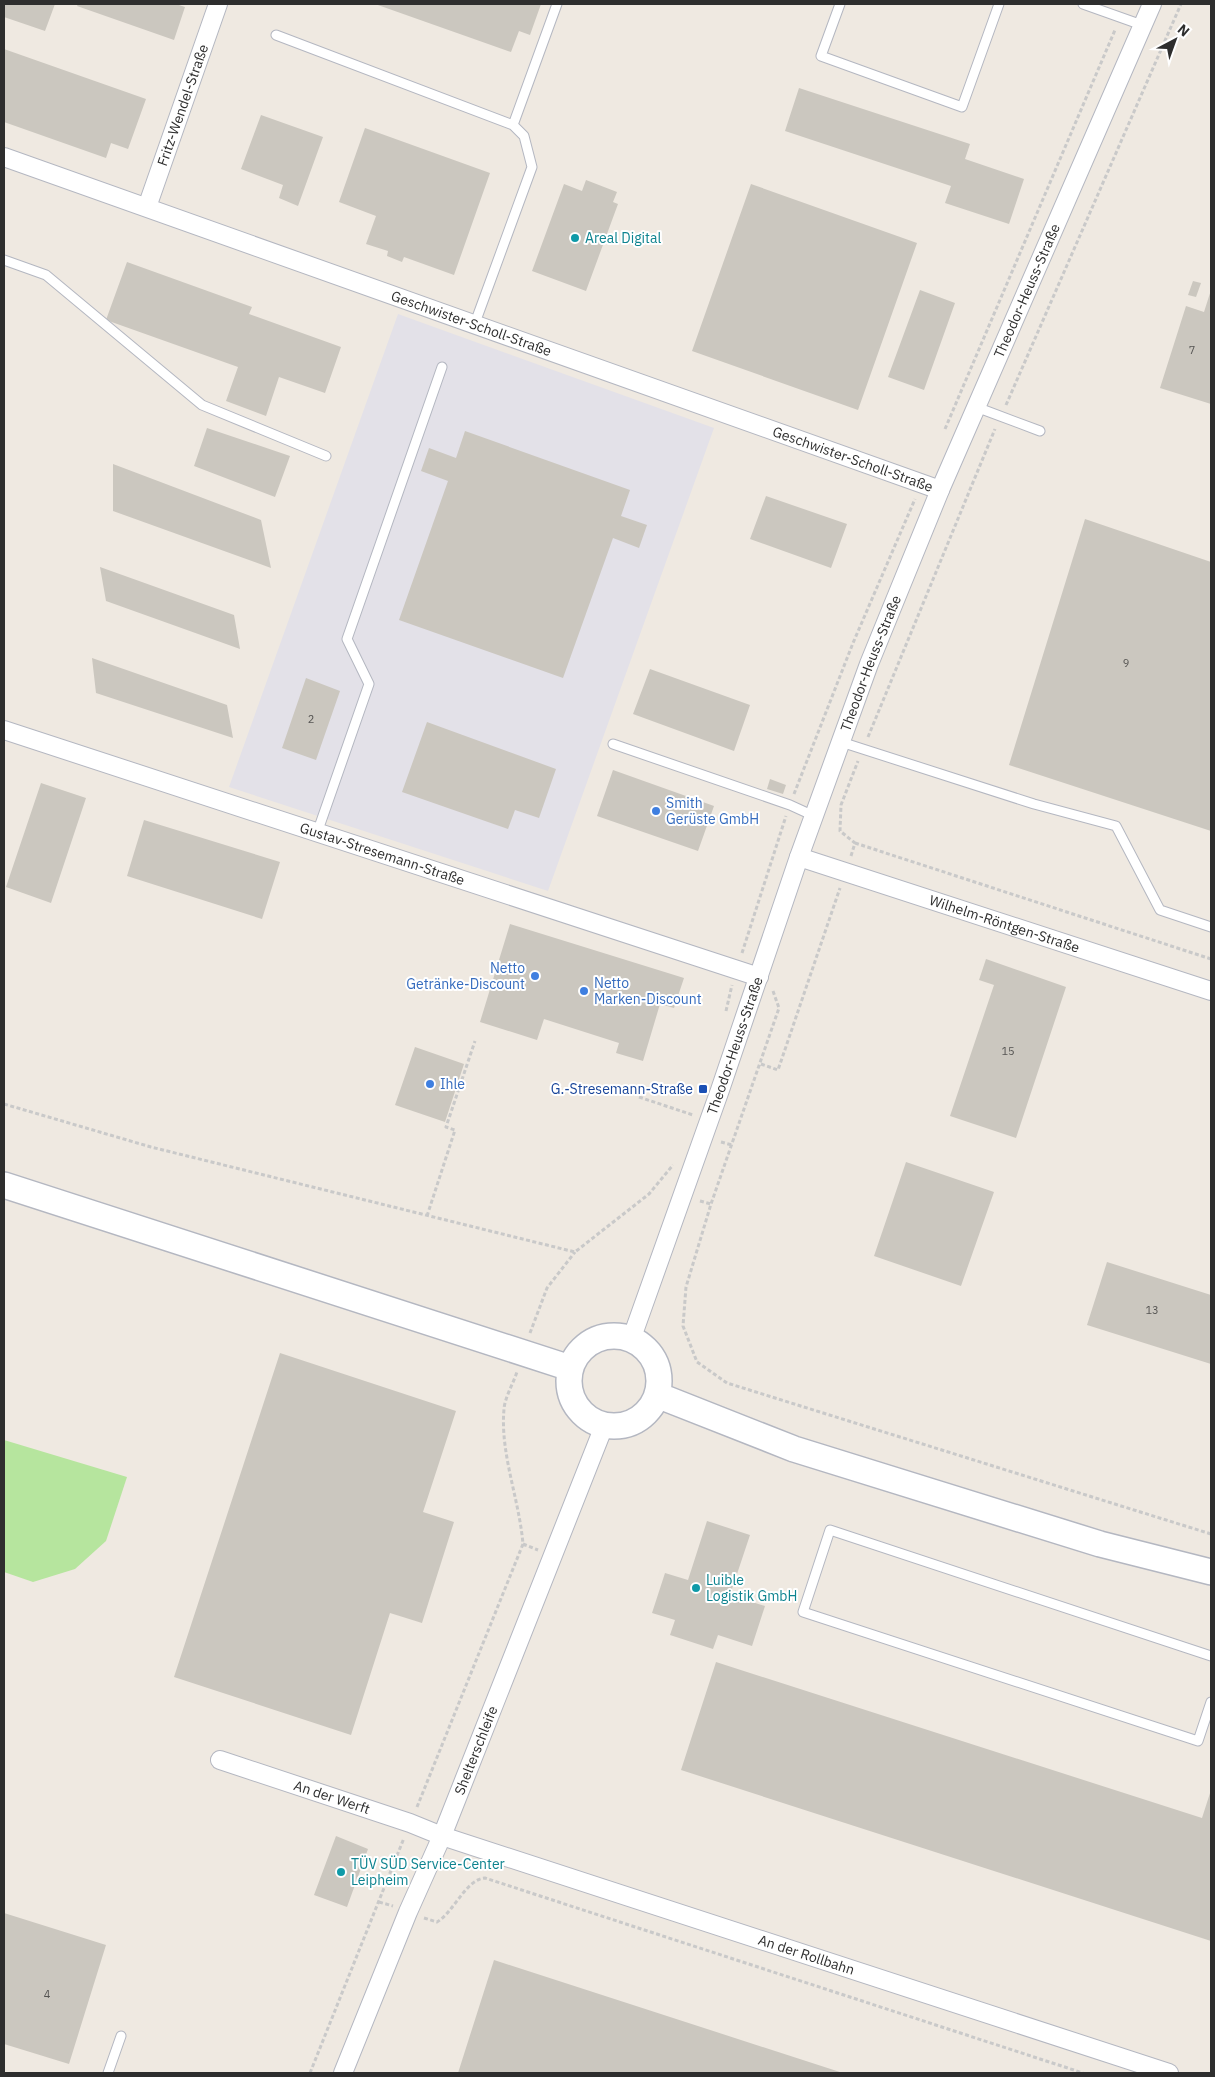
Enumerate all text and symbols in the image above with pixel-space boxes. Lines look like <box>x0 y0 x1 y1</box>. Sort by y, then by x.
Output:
north arrow <box>1150 15 1200 65</box>
text: N <box>1174 20 1193 40</box>
street label: Fritz-Wendel-Straße <box>153 41 212 168</box>
street label: Theodor-Heuss-Straße <box>990 221 1064 361</box>
place label: Areal Digital <box>585 229 661 247</box>
marker: Areal Digital <box>569 232 581 244</box>
street label: Geschwister-Scholl-Straße <box>389 286 554 360</box>
house number: 7 <box>1189 343 1195 357</box>
street label: Geschwister-Scholl-Straße <box>770 422 936 496</box>
street label: Theodor-Heuss-Straße <box>836 592 905 734</box>
house number: 9 <box>1123 656 1129 670</box>
house number: 2 <box>308 712 314 726</box>
place label: Smith Gerüste GmbH <box>666 794 759 828</box>
marker: Smith Gerüste GmbH <box>650 805 662 817</box>
street label: Gustav-Stresemann-Straße <box>298 818 467 889</box>
street label: Wilhelm-Röntgen-Straße <box>927 891 1082 957</box>
place label: Netto Getränke-Discount <box>406 959 525 993</box>
marker: Netto Getränke-Discount <box>529 970 541 982</box>
place label: Netto Marken-Discount <box>594 974 702 1008</box>
street label: Theodor-Heuss-Straße <box>703 974 767 1117</box>
marker: Netto Marken-Discount <box>578 985 590 997</box>
house number: 15 <box>1001 1044 1015 1058</box>
place label: Ihle <box>440 1075 465 1093</box>
marker: Ihle <box>424 1078 436 1090</box>
place label: G.-Stresemann-Straße <box>551 1080 693 1098</box>
marker: G.-Stresemann-Straße <box>697 1083 709 1095</box>
house number: 13 <box>1145 1303 1159 1317</box>
place label: Luible Logistik GmbH <box>706 1571 797 1605</box>
marker: Luible Logistik GmbH <box>690 1582 702 1594</box>
street label: Shelterschleife <box>450 1703 502 1797</box>
street label: An der Werft <box>292 1776 372 1818</box>
place label: TÜV SÜD Service-Center Leipheim <box>351 1855 505 1889</box>
marker: TÜV SÜD Service-Center Leipheim <box>335 1866 347 1878</box>
street label: An der Rollbahn <box>756 1931 857 1979</box>
house number: 4 <box>44 1987 51 2001</box>

